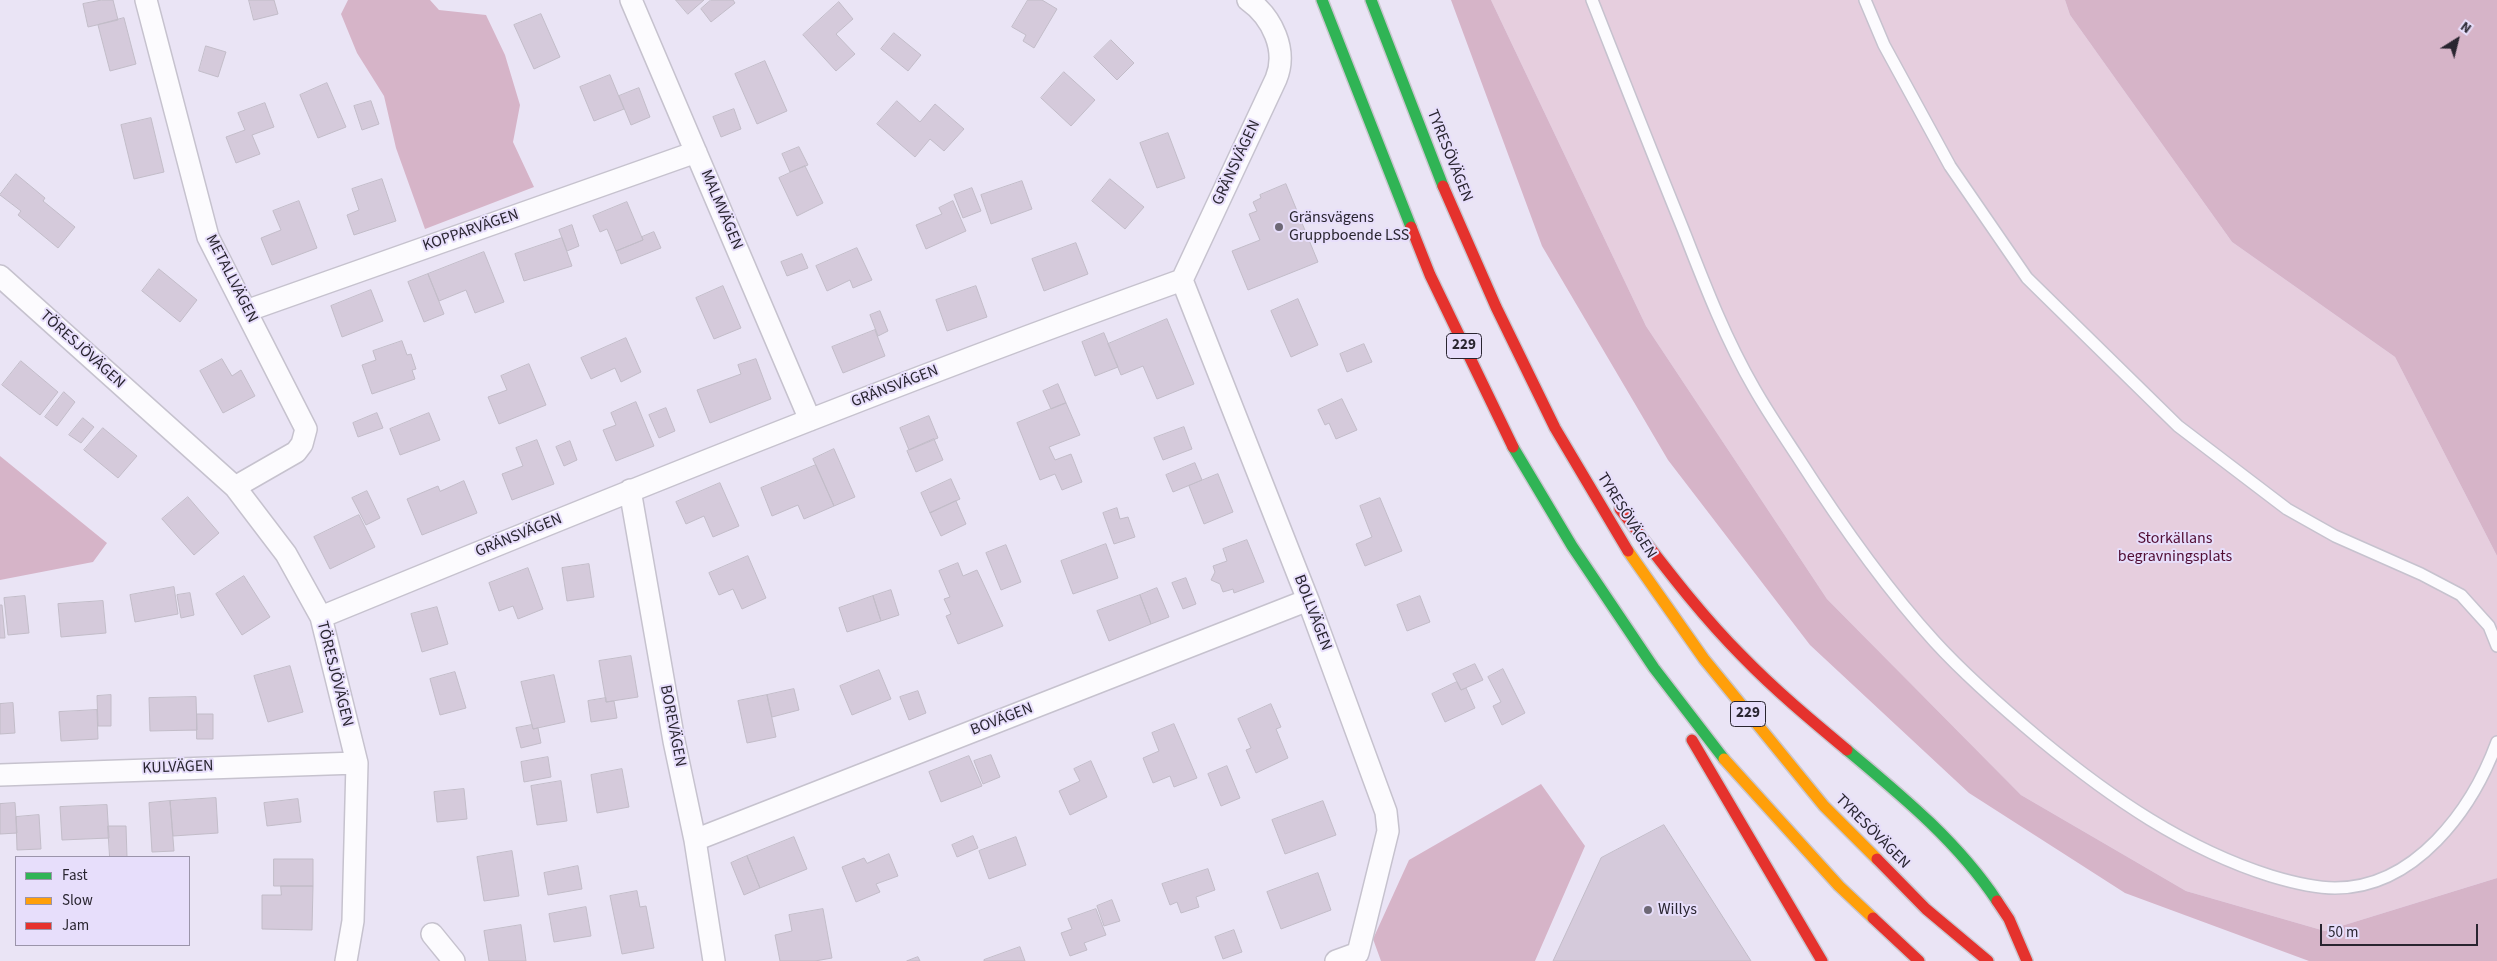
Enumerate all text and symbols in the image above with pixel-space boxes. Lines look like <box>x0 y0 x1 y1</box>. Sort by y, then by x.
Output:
north arrow <box>2432 15 2482 65</box>
text: N <box>2456 17 2475 39</box>
street label: TYRESÖVÄGEN <box>1422 107 1476 205</box>
street label: GRÄNSVÄGEN <box>1209 117 1265 209</box>
street label: MALMVÄGEN <box>696 167 746 253</box>
street label: KOPPARVÄGEN <box>421 206 521 256</box>
place label: Gränsvägens Gruppboende LSS <box>1289 208 1409 246</box>
marker: Gränsvägens Gruppboende LSS <box>1273 221 1285 233</box>
street label: METALLVÄGEN <box>201 232 261 326</box>
street label: TÖRESJÖVÄGEN <box>35 307 129 393</box>
road number: 229 <box>1446 334 1482 358</box>
street label: GRÄNSVÄGEN <box>849 362 941 412</box>
street label: TYRESÖVÄGEN <box>1592 469 1660 563</box>
street label: GRÄNSVÄGEN <box>473 510 565 562</box>
park label: Storkällans begravningsplats <box>2118 529 2232 567</box>
street label: BOLLVÄGEN <box>1289 572 1335 654</box>
street label: TÖRESJÖVÄGEN <box>312 619 356 729</box>
street label: BOREVÄGEN <box>655 684 689 768</box>
street label: BOVÄGEN <box>968 699 1036 741</box>
road number: 229 <box>1730 702 1766 726</box>
street label: KULVÄGEN <box>142 757 214 779</box>
street label: TYRESÖVÄGEN <box>1831 791 1913 873</box>
legend <box>15 856 190 946</box>
text: Fast <box>62 865 88 886</box>
text: Slow <box>62 890 93 911</box>
place label: Willys <box>1658 900 1697 920</box>
marker: Willys <box>1642 904 1654 916</box>
scale bar <box>2322 914 2480 946</box>
text: Jam <box>62 915 89 936</box>
text: 50 m <box>2328 922 2358 943</box>

